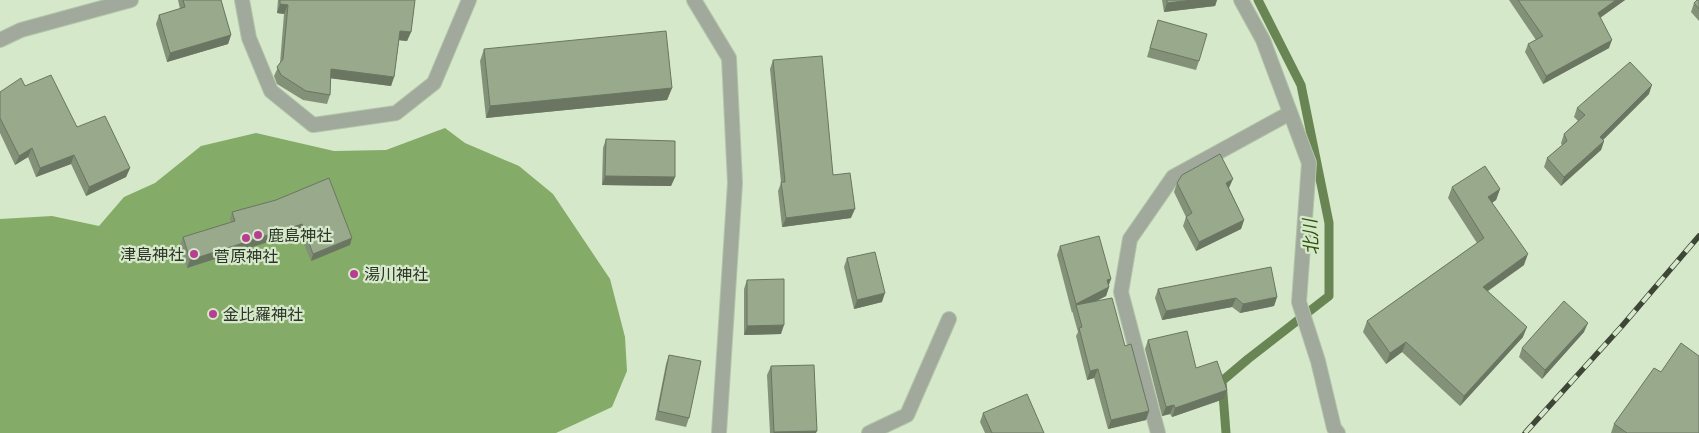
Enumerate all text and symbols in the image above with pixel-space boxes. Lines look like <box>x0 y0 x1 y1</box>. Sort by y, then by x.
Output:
water label: 北川 <box>1299 216 1323 256</box>
place label: 鹿島神社 <box>268 226 332 245</box>
marker: 鹿島神社 <box>252 229 264 241</box>
marker: 菅原神社 <box>240 232 252 244</box>
place label: 津島神社 <box>120 245 184 264</box>
place label: 菅原神社 <box>214 247 278 266</box>
marker: 津島神社 <box>188 248 200 260</box>
place label: 湯川神社 <box>364 265 428 284</box>
marker: 湯川神社 <box>348 268 360 280</box>
place label: 金比羅神社 <box>223 305 303 324</box>
marker: 金比羅神社 <box>207 308 219 320</box>

